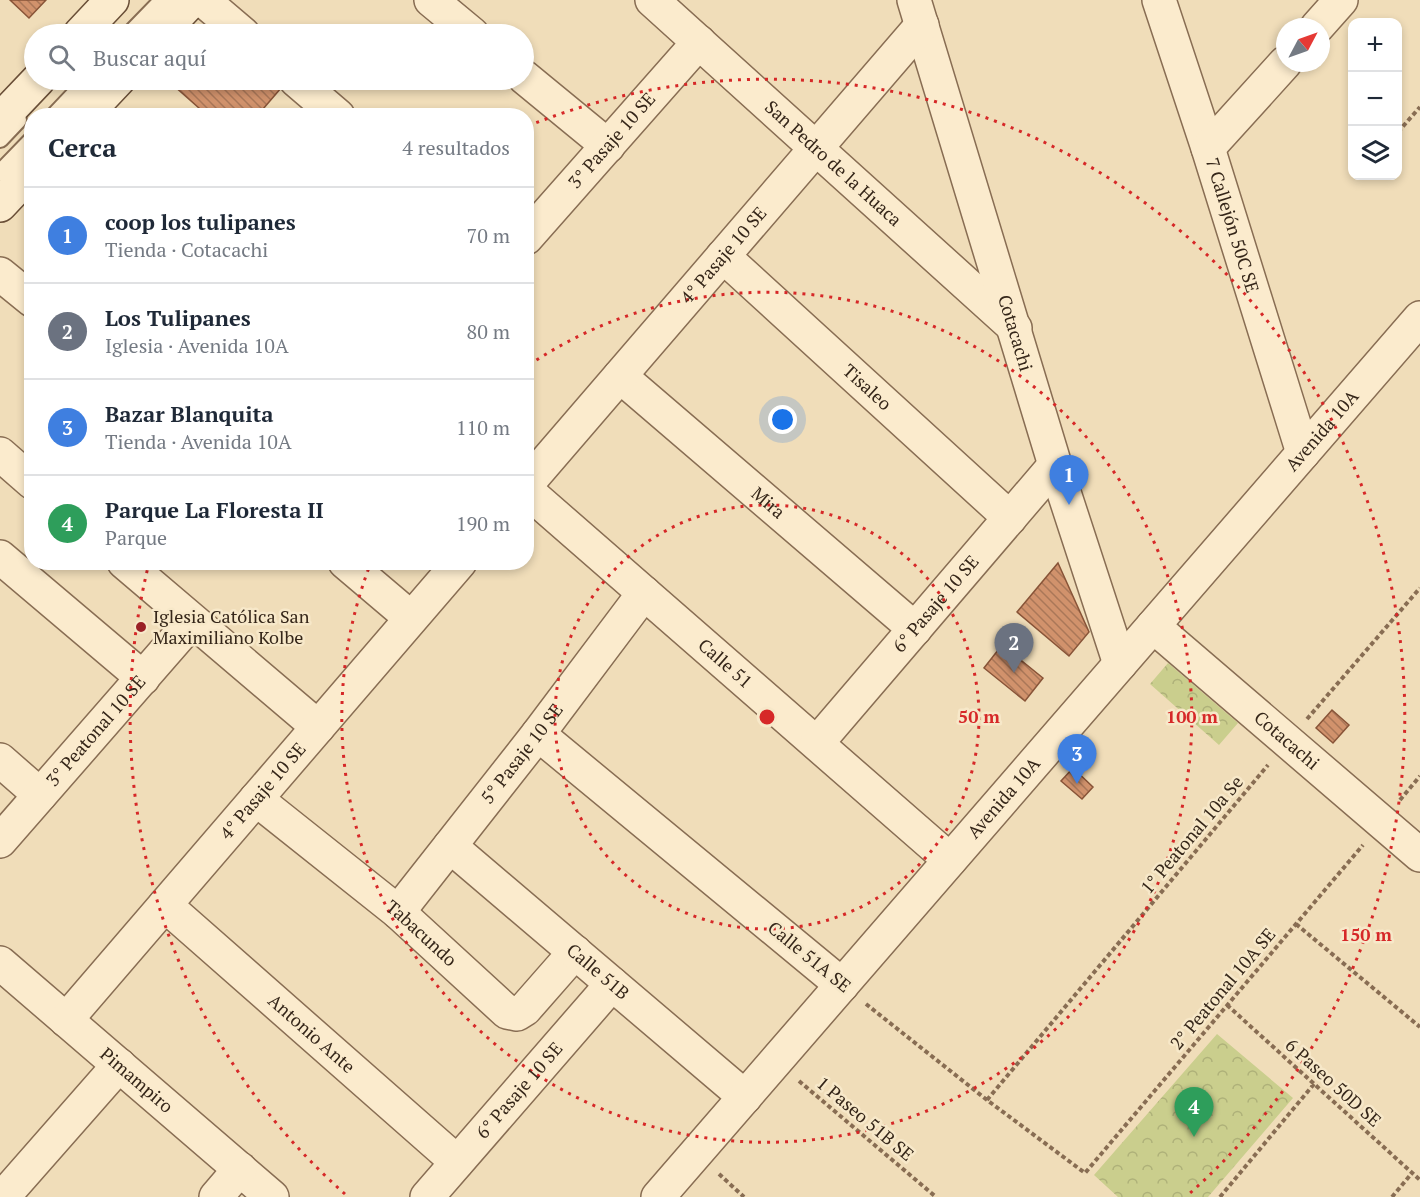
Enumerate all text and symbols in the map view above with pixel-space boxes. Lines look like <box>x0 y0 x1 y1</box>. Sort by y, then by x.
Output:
north arrow <box>1276 18 1330 72</box>
map controls <box>1348 18 1402 180</box>
button: + <box>1348 18 1402 72</box>
search box <box>24 24 534 90</box>
icon: search <box>45 41 78 74</box>
text: Buscar aquí <box>93 43 206 72</box>
button: − <box>1348 72 1402 126</box>
street label: 3° Pasaje 10 SE <box>562 87 660 193</box>
street label: San Pedro de la Huaca <box>760 95 907 231</box>
button: layers <box>1348 126 1402 180</box>
text: Cerca <box>48 130 117 164</box>
text: 4 resultados <box>402 134 510 161</box>
street label: 7 Callejón 50C SE <box>1201 155 1265 296</box>
street label: 4° Pasaje 10 SE <box>674 201 771 308</box>
text: coop los tulipanes <box>105 207 296 236</box>
text: 1 <box>62 222 73 249</box>
text: 70 m <box>467 222 510 249</box>
text: Tienda · Cotacachi <box>105 236 268 263</box>
street label: Cotacachi <box>993 292 1039 374</box>
text: Los Tulipanes <box>105 303 251 332</box>
text: 2 <box>62 318 73 345</box>
text: 80 m <box>467 318 510 345</box>
text: Iglesia · Avenida 10A <box>105 332 289 359</box>
street label: Tisaleo <box>838 358 897 415</box>
street label: Avenida 10A <box>1280 384 1364 476</box>
text: Bazar Blanquita <box>105 399 274 428</box>
your location <box>768 405 797 434</box>
text: 3 <box>62 414 73 441</box>
text: 110 m <box>456 414 510 441</box>
text: Tienda · Avenida 10A <box>105 428 292 455</box>
pin: 1 <box>1050 456 1088 505</box>
street label: Mira <box>747 481 791 523</box>
text: Parque La Floresta II <box>105 495 324 524</box>
text: 4 <box>62 510 73 537</box>
text: 190 m <box>456 510 510 537</box>
text: Parque <box>105 524 167 551</box>
street label: 6° Pasaje 10 SE <box>887 550 984 657</box>
place label: Iglesia Católica San Maximiliano Kolbe <box>153 604 310 649</box>
marker: Iglesia Católica San Maximiliano Kolbe <box>134 620 148 634</box>
pin: 2 <box>994 624 1034 673</box>
street label: Calle 51 <box>693 633 758 693</box>
street label: 3° Peatonal 10 SE <box>40 670 150 791</box>
street label: 5° Pasaje 10 SE <box>475 698 568 808</box>
text: 50 m <box>958 704 1000 728</box>
text: 100 m <box>1166 704 1218 728</box>
street label: Cotacachi <box>1250 705 1325 775</box>
centre of rings <box>757 707 777 727</box>
pin: 3 <box>1058 734 1096 784</box>
street label: 4° Pasaje 10 SE <box>214 737 311 844</box>
street label: Avenida 10A <box>961 751 1045 843</box>
street label: 1° Peatonal 10a Se <box>1135 770 1248 899</box>
street label: Tabacundo <box>381 894 462 971</box>
street label: Calle 51A SE <box>763 915 856 997</box>
text: 150 m <box>1340 922 1392 946</box>
street label: 2° Peatonal 10A SE <box>1164 923 1280 1054</box>
street label: Calle 51B <box>562 937 635 1004</box>
street label: Antonio Ante <box>263 988 361 1078</box>
street label: 6 Paseo 50D SE <box>1281 1033 1387 1132</box>
street label: 6° Pasaje 10 SE <box>470 1036 567 1143</box>
street label: Pimampiro <box>96 1042 179 1118</box>
street label: 1 Paseo 51B SE <box>812 1071 919 1166</box>
pin: 4 <box>1174 1088 1214 1137</box>

